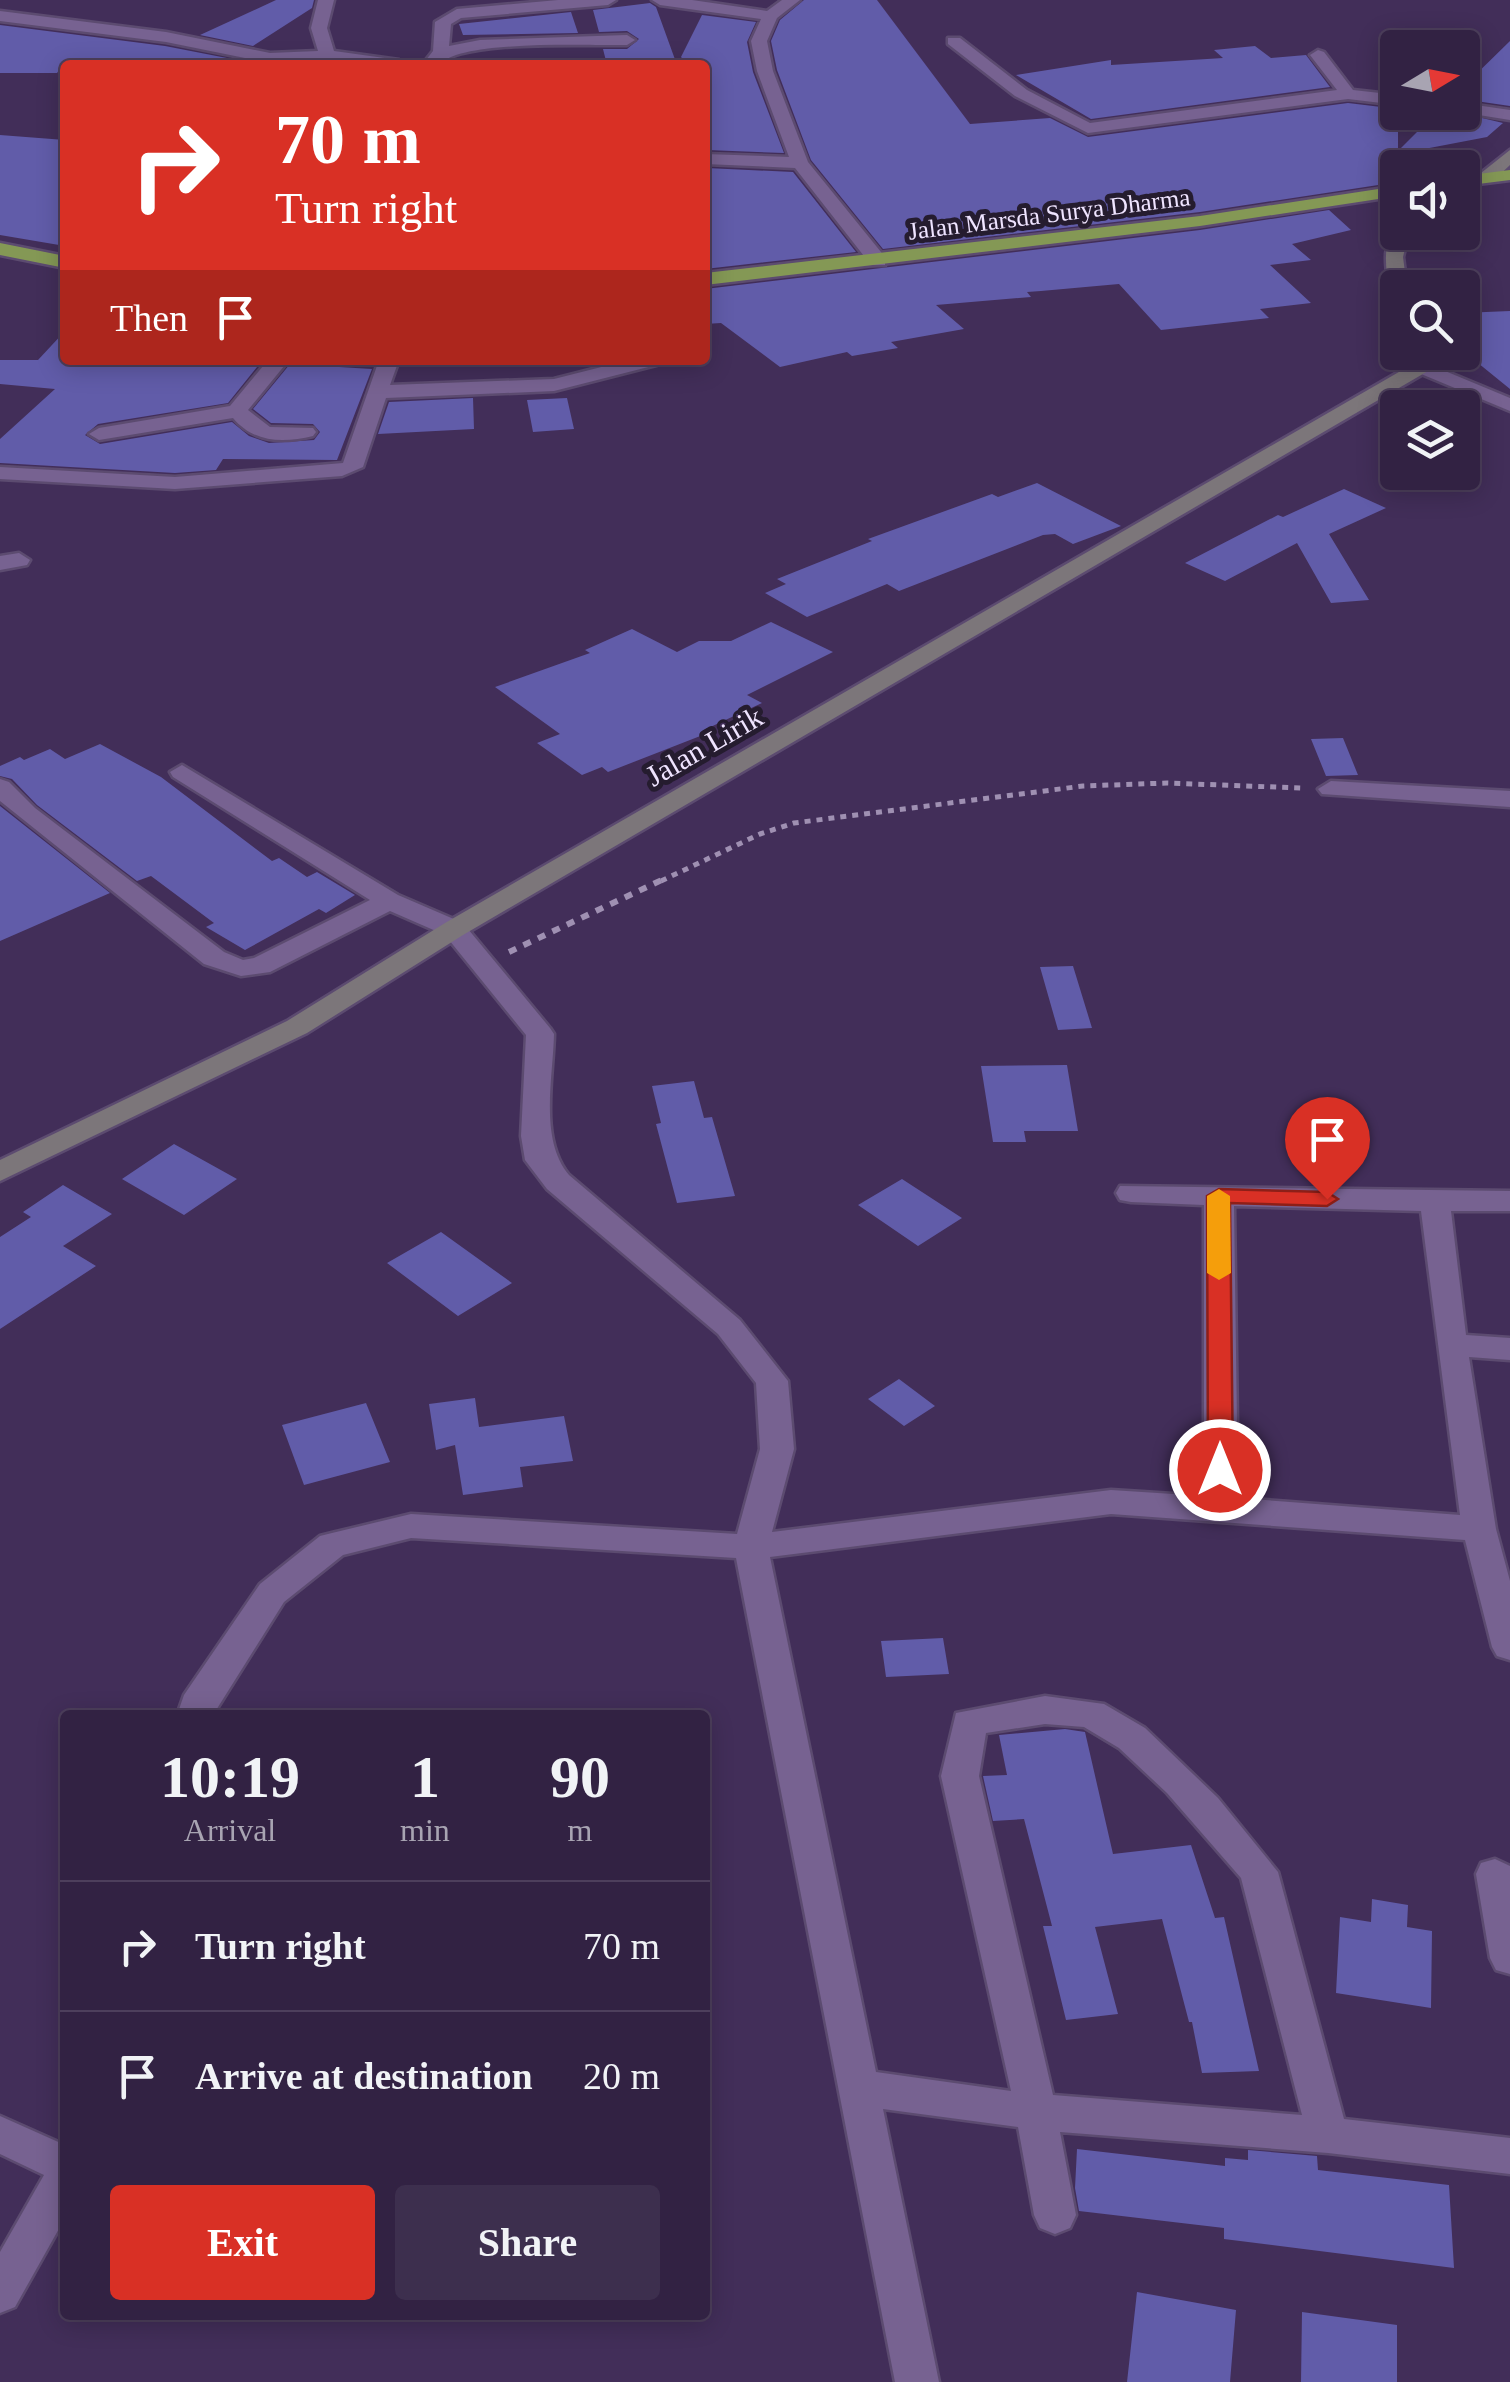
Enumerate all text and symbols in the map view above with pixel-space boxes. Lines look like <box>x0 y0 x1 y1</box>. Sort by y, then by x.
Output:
north arrow <box>1380 30 1480 130</box>
map controls <box>1380 30 1480 490</box>
icon: right <box>110 100 240 230</box>
text: 70 m <box>275 101 421 178</box>
button: sound <box>1380 150 1480 250</box>
text: Turn right <box>275 183 457 233</box>
street label: Jalan Marsda Surya Dharma <box>906 183 1192 245</box>
button: search <box>1380 270 1480 370</box>
icon: arrive <box>208 290 263 345</box>
text: Then <box>110 297 188 339</box>
button: layers <box>1380 390 1480 490</box>
street label: Jalan Lirik <box>640 699 768 793</box>
pin <box>1285 1097 1370 1200</box>
icon: arrive <box>1300 1112 1355 1167</box>
position arrow <box>1168 1418 1272 1522</box>
text: 10:19 <box>160 1744 300 1810</box>
text: 1 <box>410 1744 440 1810</box>
text: 90 <box>550 1744 610 1810</box>
text: Arrival <box>184 1812 276 1848</box>
text: min <box>400 1812 450 1848</box>
text: m <box>567 1812 592 1848</box>
icon: right <box>110 1919 165 1974</box>
text: Turn right <box>195 1925 366 1967</box>
text: 70 m <box>583 1925 660 1967</box>
icon: arrive <box>110 2049 165 2104</box>
text: Arrive at destination <box>195 2055 533 2097</box>
text: 20 m <box>583 2055 660 2097</box>
button: Exit <box>110 2185 375 2300</box>
button: Share <box>395 2185 660 2300</box>

